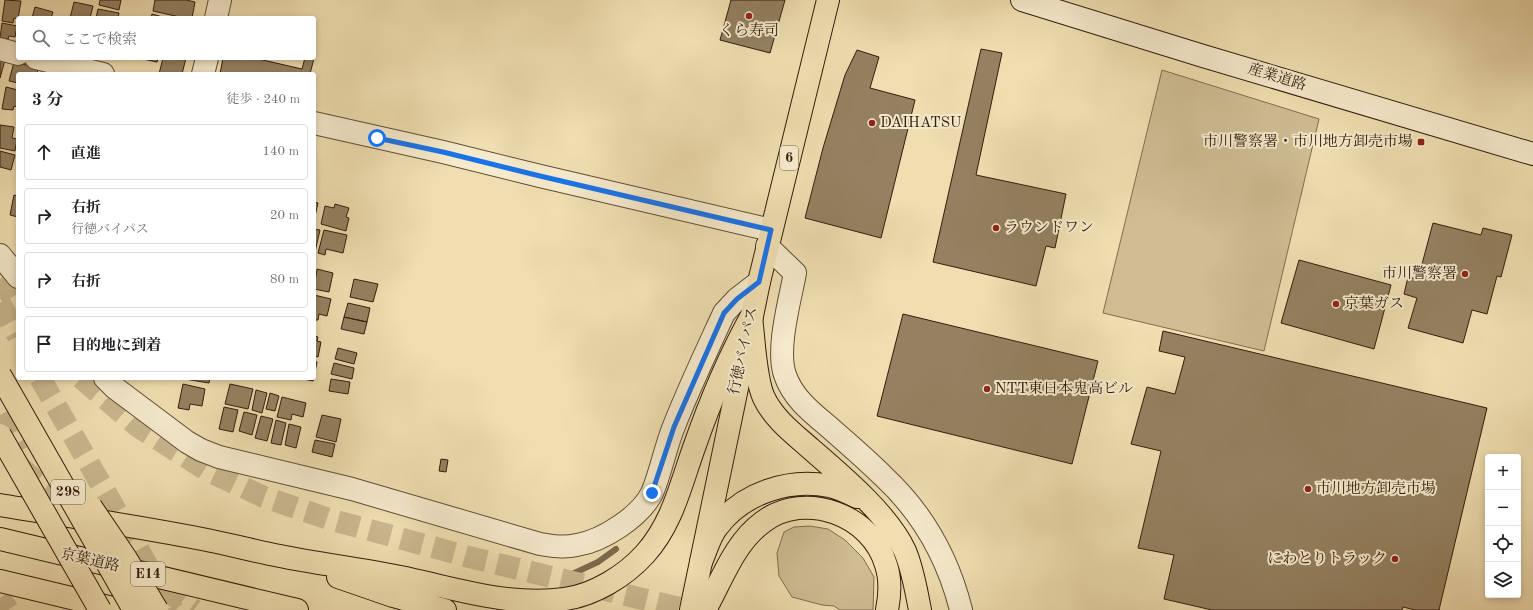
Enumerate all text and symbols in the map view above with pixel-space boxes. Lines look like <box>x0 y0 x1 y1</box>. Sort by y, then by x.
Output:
marker: くら寿司 <box>744 11 754 21</box>
search box <box>16 16 316 60</box>
place label: くら寿司 <box>719 22 779 39</box>
icon: search <box>30 27 52 49</box>
text: ここで検索 <box>62 33 137 48</box>
street label: 産業道路 <box>1246 60 1308 94</box>
text: 3 分 <box>32 92 64 109</box>
text: 徒歩 · 240 m <box>226 93 300 106</box>
place label: DAIHATSU <box>880 116 962 131</box>
marker: DAIHATSU <box>867 118 877 128</box>
route start <box>368 129 386 147</box>
place label: 市川警察署・市川地方卸売市場 <box>1203 133 1413 150</box>
marker: 市川警察署・市川地方卸売市場 <box>1416 137 1426 147</box>
icon: ahead <box>33 141 55 163</box>
text: 140 m <box>262 145 299 158</box>
road number: 6 <box>780 146 798 170</box>
text: 直進 <box>71 147 101 162</box>
text: 右折 <box>71 201 101 216</box>
icon: right <box>33 205 55 227</box>
text: 20 m <box>270 209 299 222</box>
place label: ラウンドワン <box>1004 220 1094 236</box>
text: 行徳バイパス <box>71 223 149 236</box>
marker: ラウンドワン <box>991 223 1001 233</box>
place label: 市川警察署 <box>1382 265 1457 282</box>
icon: right <box>33 269 55 291</box>
marker: 市川警察署 <box>1460 269 1470 279</box>
text: 80 m <box>270 273 299 286</box>
text: 右折 <box>71 275 101 290</box>
place label: 京葉ガス <box>1344 295 1404 312</box>
marker: 京葉ガス <box>1331 299 1341 309</box>
street label: 行徳バイパス <box>725 305 761 396</box>
icon: arrive <box>33 333 55 355</box>
text: 目的地に到着 <box>71 339 161 354</box>
place label: NTT東日本鬼高ビル <box>995 380 1133 397</box>
marker: NTT東日本鬼高ビル <box>982 384 992 394</box>
map controls <box>1485 454 1521 598</box>
button: + <box>1485 454 1521 490</box>
road number: 298 <box>51 480 85 504</box>
place label: 市川地方卸売市場 <box>1316 480 1436 497</box>
route end <box>643 484 661 502</box>
marker: 市川地方卸売市場 <box>1303 484 1313 494</box>
button: − <box>1485 490 1521 526</box>
button: locate <box>1485 526 1521 562</box>
street label: 京葉道路 <box>59 545 121 575</box>
place label: にわとりトラック <box>1267 551 1387 567</box>
marker: にわとりトラック <box>1390 554 1400 564</box>
road number: E14 <box>131 562 165 586</box>
button: layers <box>1485 562 1521 598</box>

